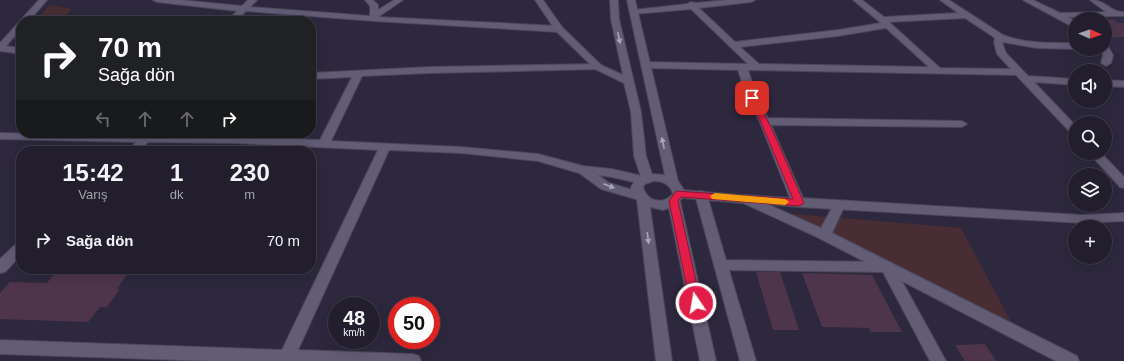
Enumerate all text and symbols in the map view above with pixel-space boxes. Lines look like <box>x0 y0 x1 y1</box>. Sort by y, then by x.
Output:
north arrow <box>1068 12 1112 56</box>
map controls <box>1068 12 1112 264</box>
icon: right <box>32 32 84 84</box>
text: 70 m <box>98 32 162 63</box>
one-way arrow <box>617 32 623 45</box>
button: sound <box>1068 64 1112 108</box>
text: Sağa dön <box>98 65 175 85</box>
pin <box>735 81 769 115</box>
icon: arrive <box>741 87 763 109</box>
icon: left <box>92 108 114 130</box>
icon: ahead <box>134 108 156 130</box>
icon: ahead <box>176 108 198 130</box>
icon: right <box>218 108 240 130</box>
button: search <box>1068 116 1112 160</box>
one-way arrow <box>660 137 666 149</box>
text: 15:42 <box>62 159 124 186</box>
text: 1 <box>170 159 183 186</box>
text: 230 <box>230 159 270 186</box>
button: layers <box>1068 168 1112 212</box>
one-way arrow <box>604 184 616 190</box>
text: Varış <box>78 187 108 202</box>
text: dk <box>170 187 184 202</box>
text: m <box>244 187 255 202</box>
button: + <box>1068 220 1112 264</box>
icon: right <box>32 229 54 251</box>
text: Sağa dön <box>66 232 134 249</box>
text: 70 m <box>267 232 300 249</box>
one-way arrow <box>645 232 651 244</box>
position arrow <box>675 282 717 324</box>
speed limit sign: 50 <box>388 297 440 349</box>
text: 48 <box>343 307 365 329</box>
text: km/h <box>343 327 365 338</box>

